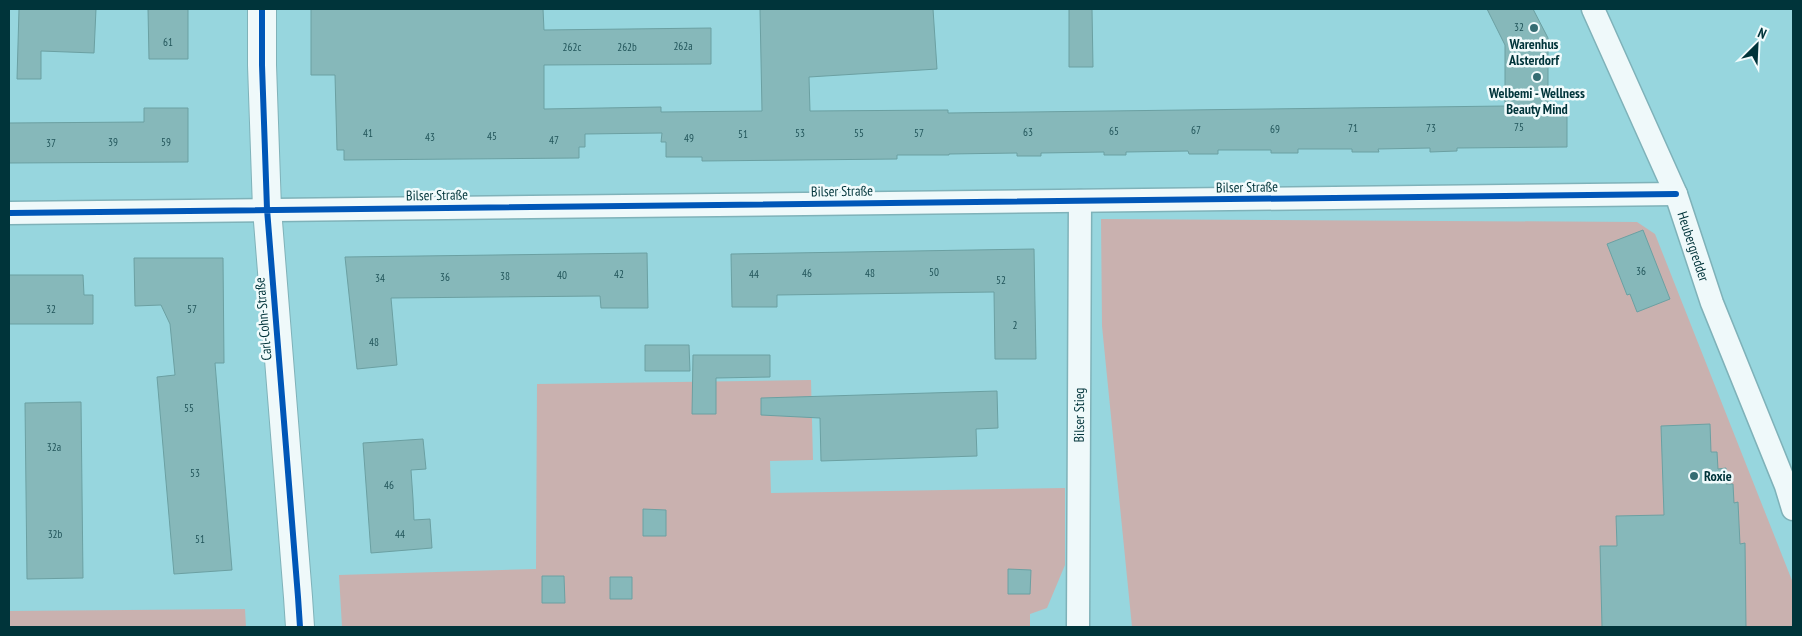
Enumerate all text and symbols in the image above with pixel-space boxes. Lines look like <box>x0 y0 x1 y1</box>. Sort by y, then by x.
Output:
house number: 32 <box>1514 20 1524 34</box>
north arrow <box>1732 20 1782 70</box>
marker: Warenhus Alsterdorf <box>1528 22 1540 34</box>
text: N <box>1755 23 1769 43</box>
house number: 61 <box>163 35 173 49</box>
place label: Warenhus Alsterdorf <box>1508 35 1560 69</box>
house number: 262a <box>673 39 693 53</box>
house number: 262c <box>563 40 581 54</box>
house number: 262b <box>617 40 637 54</box>
marker: Welbemi - Wellness Beauty Mind <box>1531 71 1543 83</box>
place label: Welbemi - Wellness Beauty Mind <box>1488 84 1585 118</box>
house number: 75 <box>1514 120 1524 134</box>
house number: 71 <box>1348 121 1358 135</box>
house number: 73 <box>1426 121 1436 135</box>
house number: 69 <box>1270 122 1280 136</box>
house number: 67 <box>1191 123 1201 137</box>
house number: 65 <box>1109 124 1119 138</box>
house number: 63 <box>1023 125 1033 139</box>
house number: 41 <box>363 126 373 140</box>
house number: 53 <box>795 126 805 140</box>
house number: 55 <box>854 126 864 140</box>
house number: 57 <box>914 126 924 140</box>
house number: 51 <box>738 127 748 141</box>
house number: 45 <box>487 129 497 143</box>
house number: 43 <box>425 130 435 144</box>
house number: 49 <box>684 131 694 145</box>
house number: 47 <box>549 133 559 147</box>
house number: 39 <box>108 135 118 149</box>
house number: 59 <box>161 135 171 149</box>
house number: 37 <box>46 136 56 150</box>
street label: Bilser Straße <box>1216 177 1278 197</box>
street label: Bilser Straße <box>811 181 873 201</box>
street label: Bilser Straße <box>406 185 468 205</box>
street label: Heubergredder <box>1673 209 1713 284</box>
house number: 36 <box>1636 264 1646 278</box>
house number: 50 <box>929 265 939 279</box>
house number: 46 <box>802 266 812 280</box>
house number: 48 <box>865 266 875 280</box>
house number: 42 <box>614 267 624 281</box>
house number: 44 <box>749 267 759 281</box>
house number: 40 <box>557 268 567 282</box>
house number: 38 <box>500 269 510 283</box>
house number: 36 <box>440 270 450 284</box>
house number: 34 <box>375 271 385 285</box>
house number: 52 <box>996 273 1006 287</box>
street label: Carl-Cohn-Straße <box>250 276 276 361</box>
house number: 32 <box>46 302 56 316</box>
house number: 57 <box>187 302 197 316</box>
house number: 2 <box>1013 318 1018 332</box>
house number: 48 <box>369 335 379 349</box>
street label: Bilser Stieg <box>1070 388 1088 442</box>
house number: 55 <box>184 401 194 415</box>
house number: 32a <box>47 440 61 454</box>
house number: 53 <box>190 466 200 480</box>
place label: Roxie <box>1704 467 1732 485</box>
marker: Roxie <box>1688 470 1700 482</box>
house number: 46 <box>384 478 394 492</box>
house number: 32b <box>48 527 63 541</box>
house number: 44 <box>395 527 405 541</box>
house number: 51 <box>195 532 205 546</box>

